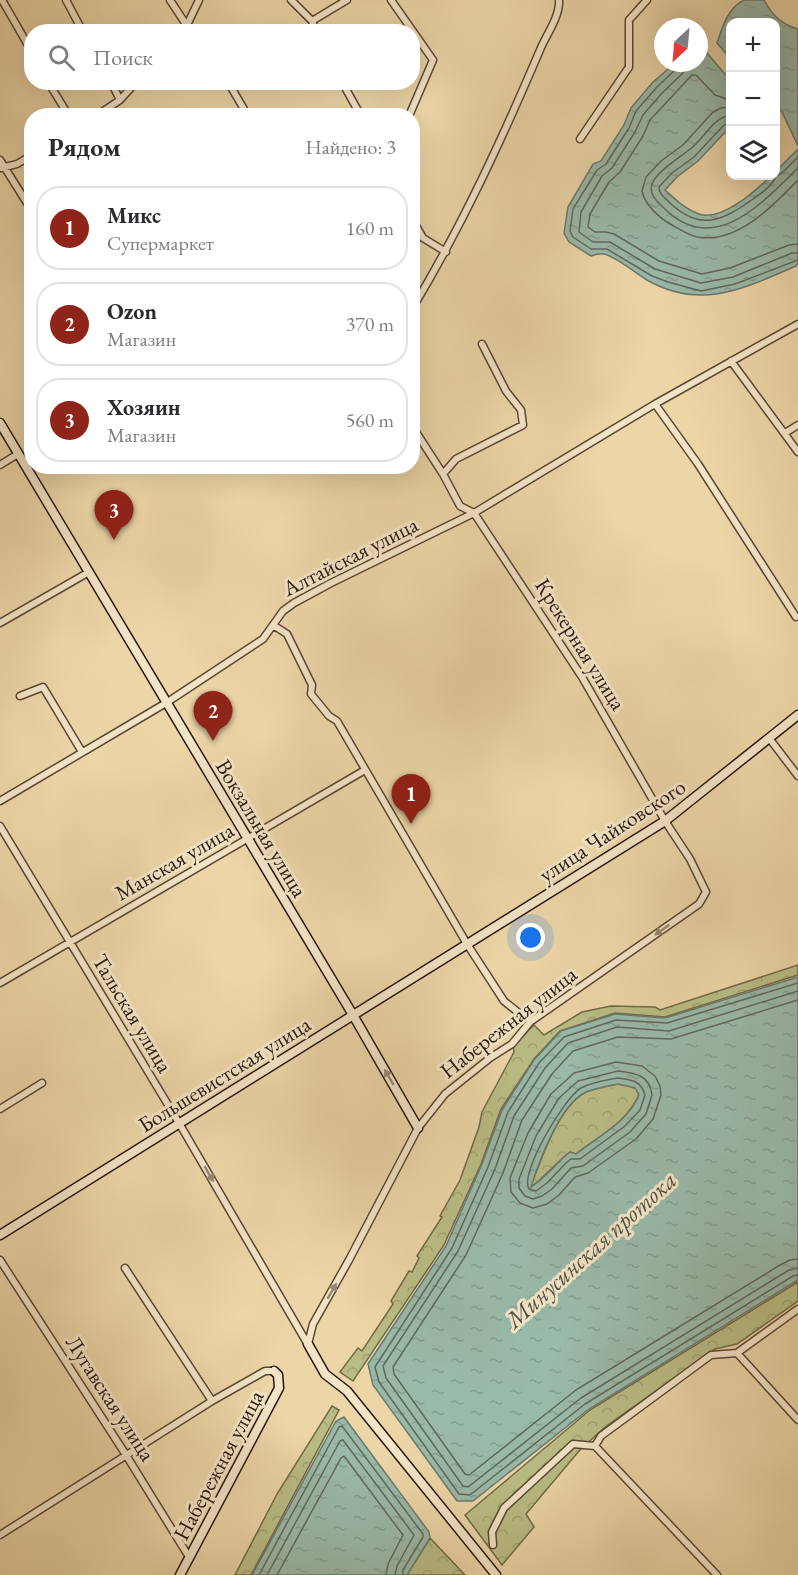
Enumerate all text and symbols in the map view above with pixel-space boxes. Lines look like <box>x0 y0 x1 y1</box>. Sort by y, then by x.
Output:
north arrow <box>654 18 708 72</box>
map controls <box>726 18 780 180</box>
button: + <box>726 18 780 72</box>
search box <box>24 24 420 90</box>
icon: search <box>45 41 78 74</box>
text: Поиск <box>93 43 153 72</box>
button: − <box>726 72 780 126</box>
button: layers <box>726 126 780 180</box>
text: Рядом <box>48 130 121 164</box>
text: Найдено: 3 <box>305 134 396 160</box>
text: Микс <box>107 201 161 230</box>
text: 1 <box>64 215 75 241</box>
text: 160 m <box>346 215 394 241</box>
text: Супермаркет <box>107 230 214 256</box>
text: Ozon <box>107 297 157 326</box>
text: 2 <box>64 311 75 337</box>
text: 370 m <box>346 311 394 337</box>
text: Магазин <box>107 326 176 352</box>
text: Хозяин <box>107 393 181 422</box>
text: 3 <box>64 407 75 433</box>
text: 560 m <box>346 407 394 433</box>
text: Магазин <box>107 422 176 448</box>
pin: 3 <box>94 490 134 540</box>
street label: Алтайская улица <box>277 510 423 604</box>
street label: Крекерная улица <box>528 573 633 716</box>
pin: 2 <box>194 692 232 741</box>
street label: Вокзальная улица <box>209 754 314 903</box>
street label: улица Чайковского <box>533 772 691 889</box>
pin: 1 <box>392 774 430 824</box>
street label: Манская улица <box>109 816 239 907</box>
your location <box>516 923 545 952</box>
one-way arrow <box>655 924 671 936</box>
street label: Тальская улица <box>86 948 180 1078</box>
street label: Набережная улица <box>434 960 583 1085</box>
street label: Большевистская улица <box>132 1009 316 1139</box>
one-way arrow <box>384 1068 394 1085</box>
water label: Минусинская протока <box>497 1165 683 1336</box>
one-way arrow <box>203 1166 214 1182</box>
one-way arrow <box>326 1283 337 1299</box>
street label: Лугавская улица <box>59 1330 162 1467</box>
street label: Набережная улица <box>167 1385 270 1545</box>

